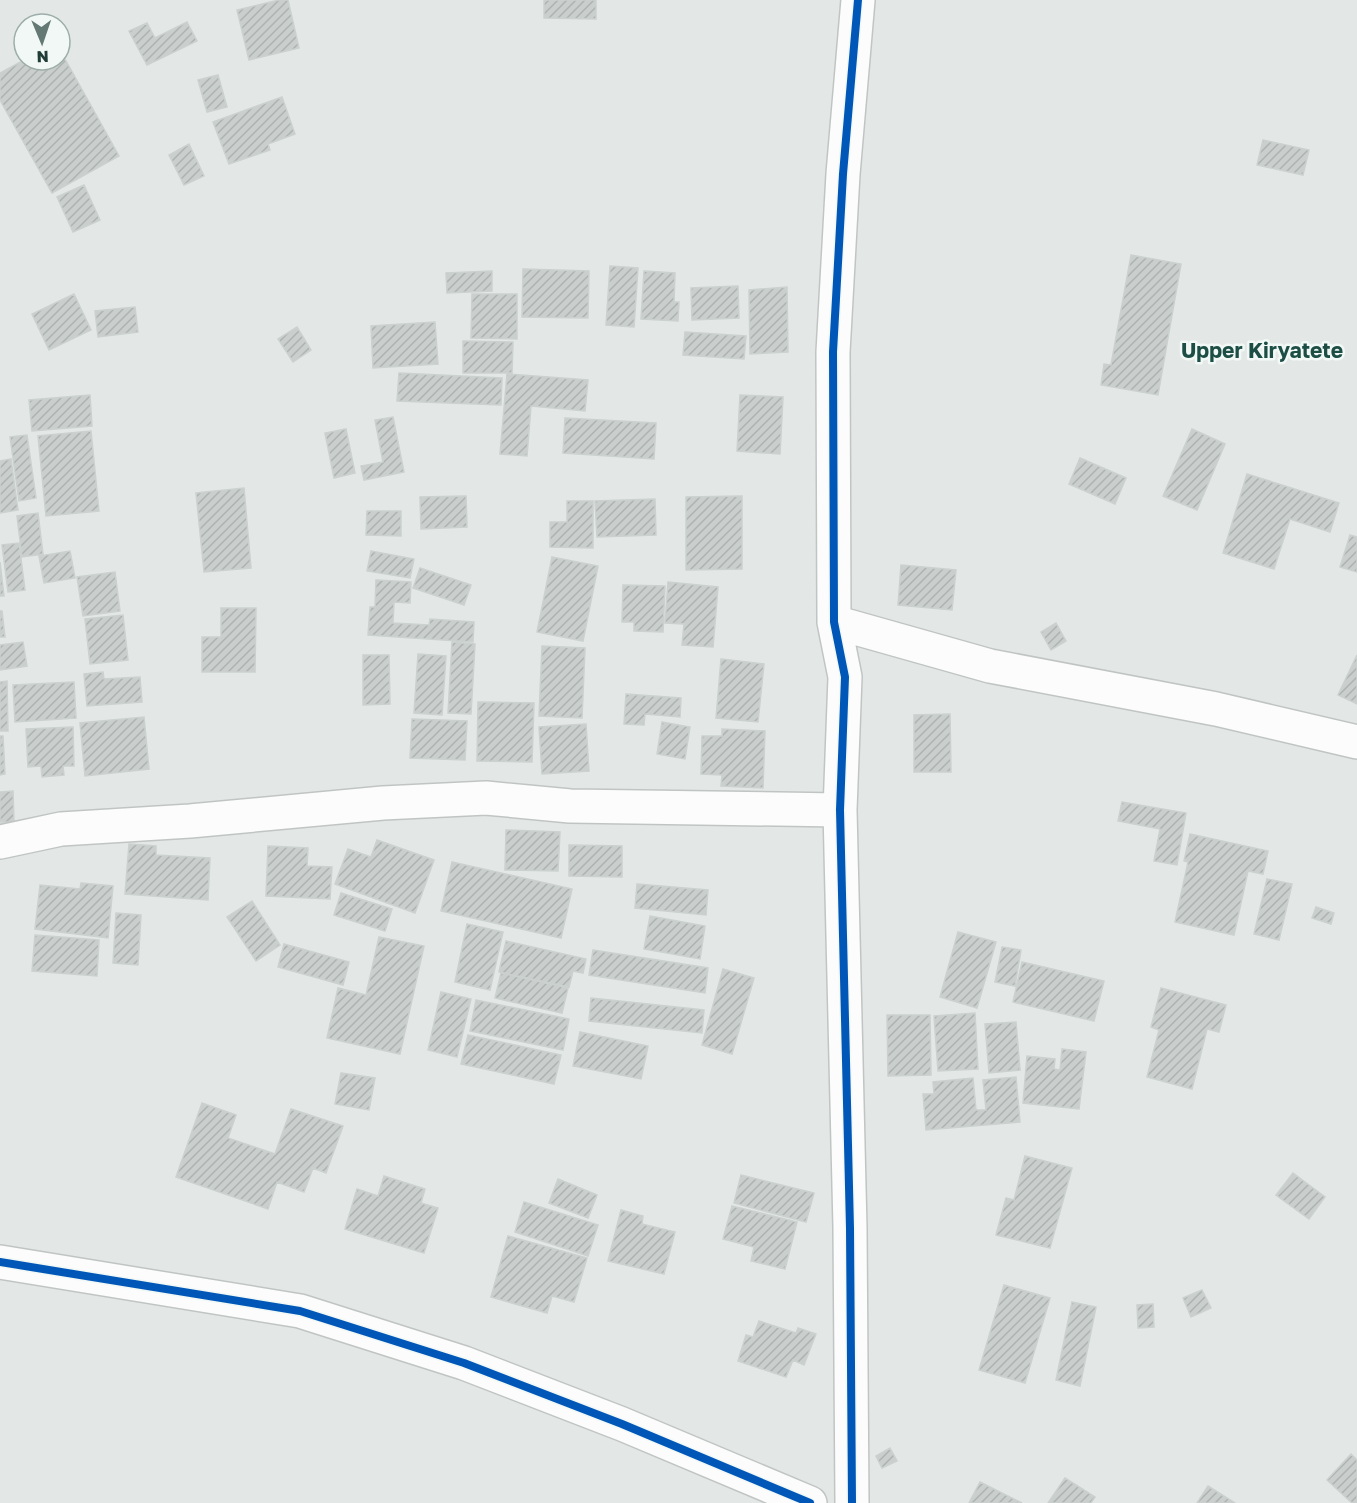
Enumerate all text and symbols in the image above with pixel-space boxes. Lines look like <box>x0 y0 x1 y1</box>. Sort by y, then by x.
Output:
north arrow <box>12 12 72 72</box>
text: N <box>36 47 49 67</box>
district label: Upper Kiryatete <box>1181 337 1343 363</box>

